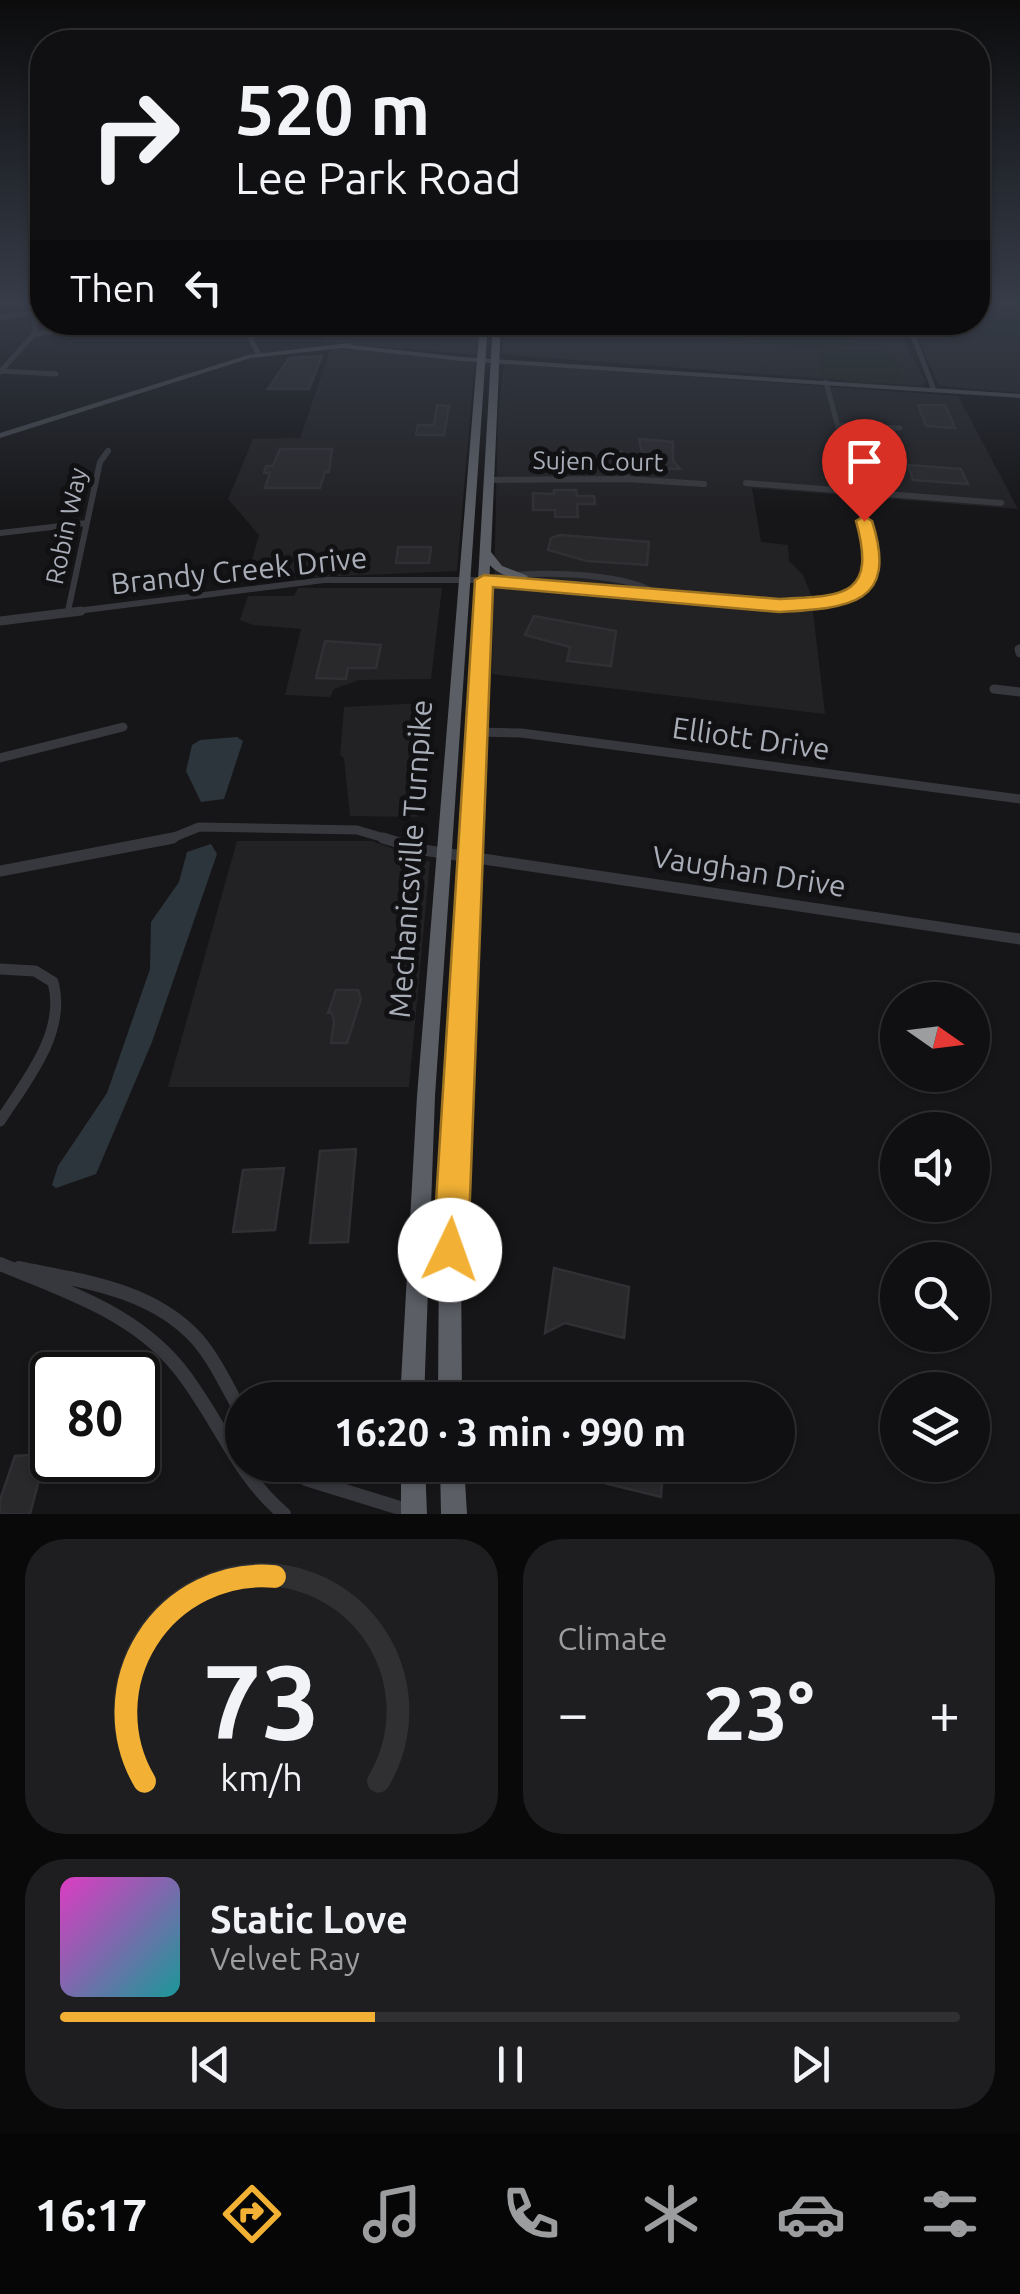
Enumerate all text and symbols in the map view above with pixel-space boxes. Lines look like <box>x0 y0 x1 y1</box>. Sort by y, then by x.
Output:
icon: right <box>70 70 200 200</box>
text: 520 m <box>235 70 430 148</box>
text: Lee Park Road <box>235 152 521 203</box>
icon: left <box>176 260 231 315</box>
text: Then <box>70 267 156 309</box>
pin <box>822 419 907 522</box>
icon: arrive <box>837 434 892 489</box>
street label: Sujen Court <box>532 446 664 476</box>
street label: Robin Way <box>40 465 92 587</box>
street label: Brandy Creek Drive <box>109 540 369 600</box>
street label: Mechanicsville Turnpike <box>382 699 438 1019</box>
street label: Elliott Drive <box>670 710 832 766</box>
street label: Vaughan Drive <box>650 839 849 903</box>
north arrow <box>880 982 990 1092</box>
map controls <box>880 982 990 1482</box>
button: sound <box>880 1112 990 1222</box>
position arrow <box>398 1198 502 1302</box>
button: search <box>880 1242 990 1352</box>
speed limit sign: 80 <box>30 1352 160 1482</box>
button: layers <box>880 1372 990 1482</box>
text: 16:20 · 3 min · 990 m <box>334 1411 686 1453</box>
text: Climate <box>558 1620 668 1656</box>
text: 73 <box>203 1642 320 1759</box>
text: 23° <box>703 1670 814 1754</box>
text: − <box>558 1682 589 1743</box>
text: + <box>929 1682 960 1743</box>
text: km/h <box>220 1758 303 1798</box>
text: Static Love <box>210 1898 408 1940</box>
text: Velvet Ray <box>210 1940 360 1976</box>
icon: previous <box>183 2037 238 2092</box>
icon: pause <box>483 2037 538 2092</box>
icon: next <box>783 2037 838 2092</box>
icon: directions <box>217 2179 287 2249</box>
icon: music <box>357 2179 427 2249</box>
icon: phone <box>496 2179 566 2249</box>
icon: climate <box>636 2179 706 2249</box>
icon: car <box>776 2179 846 2249</box>
icon: filters <box>915 2179 985 2249</box>
text: 16:17 <box>35 2189 147 2240</box>

